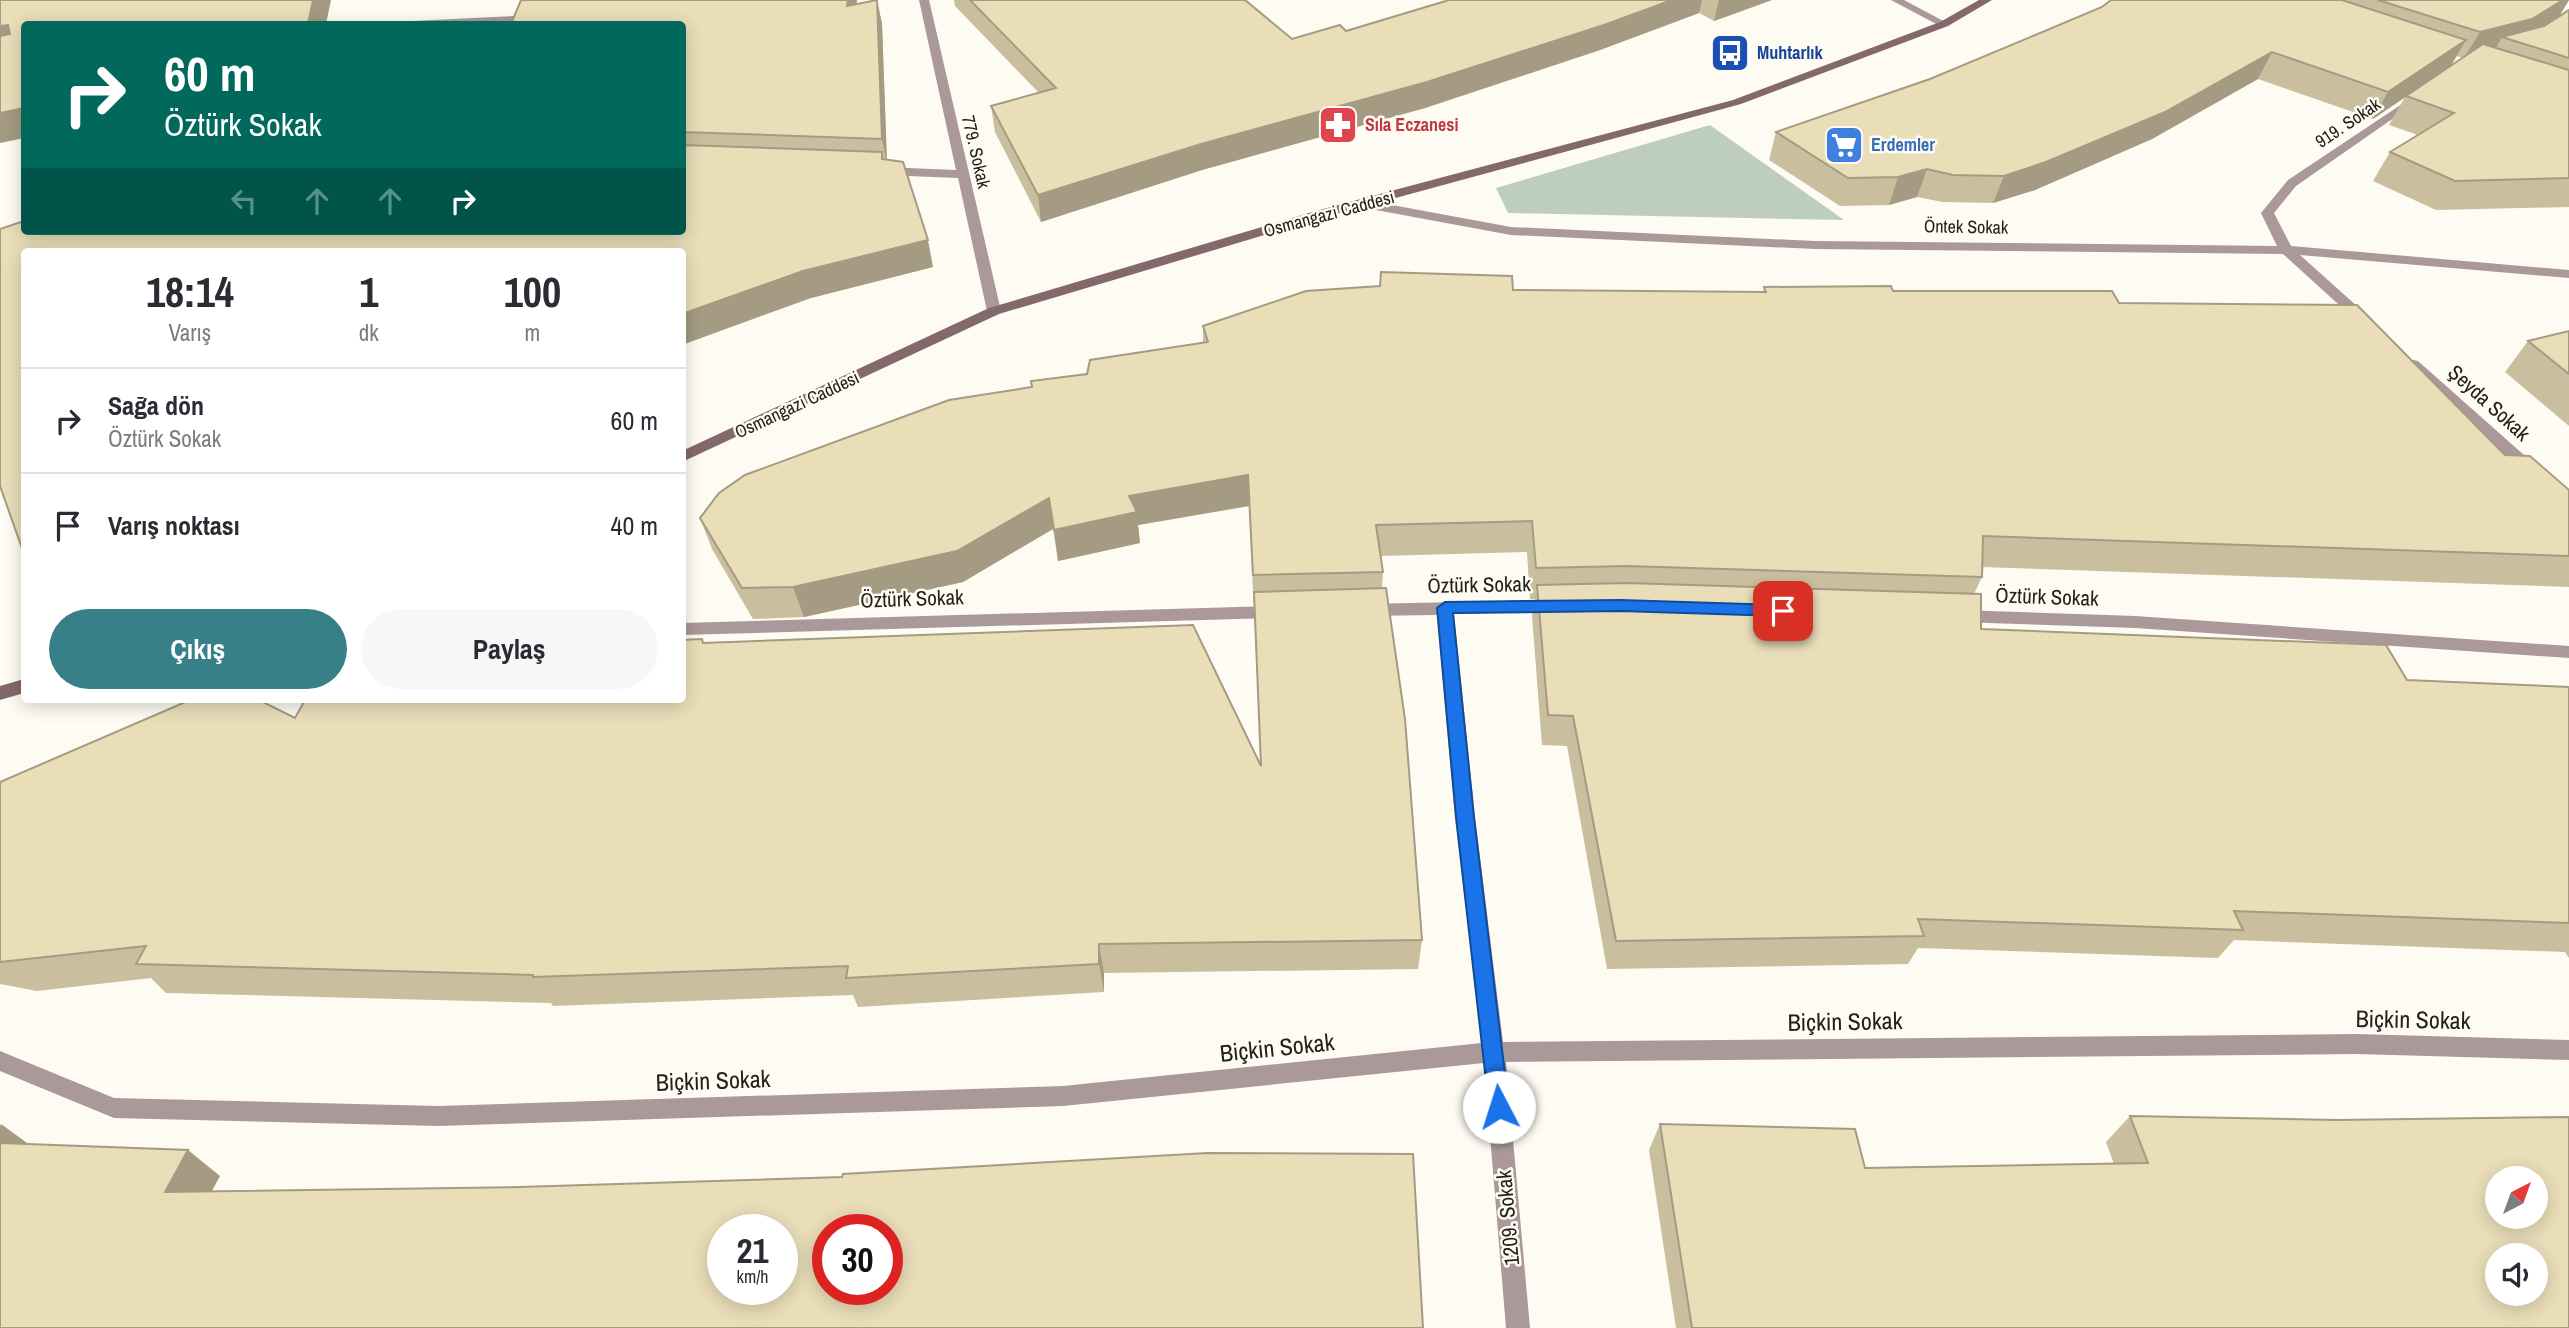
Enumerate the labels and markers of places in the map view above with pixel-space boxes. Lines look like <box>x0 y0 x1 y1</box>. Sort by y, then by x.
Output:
bus stop icon: Muhtarlık <box>1709 32 1751 74</box>
place label: Muhtarlık <box>1757 40 1823 65</box>
pharmacy icon: Sıla Eczanesi <box>1317 104 1359 146</box>
place label: Sıla Eczanesi <box>1365 112 1459 137</box>
supermarket icon: Erdemler <box>1823 124 1865 166</box>
place label: Erdemler <box>1871 132 1935 157</box>
pin <box>1753 581 1813 641</box>

